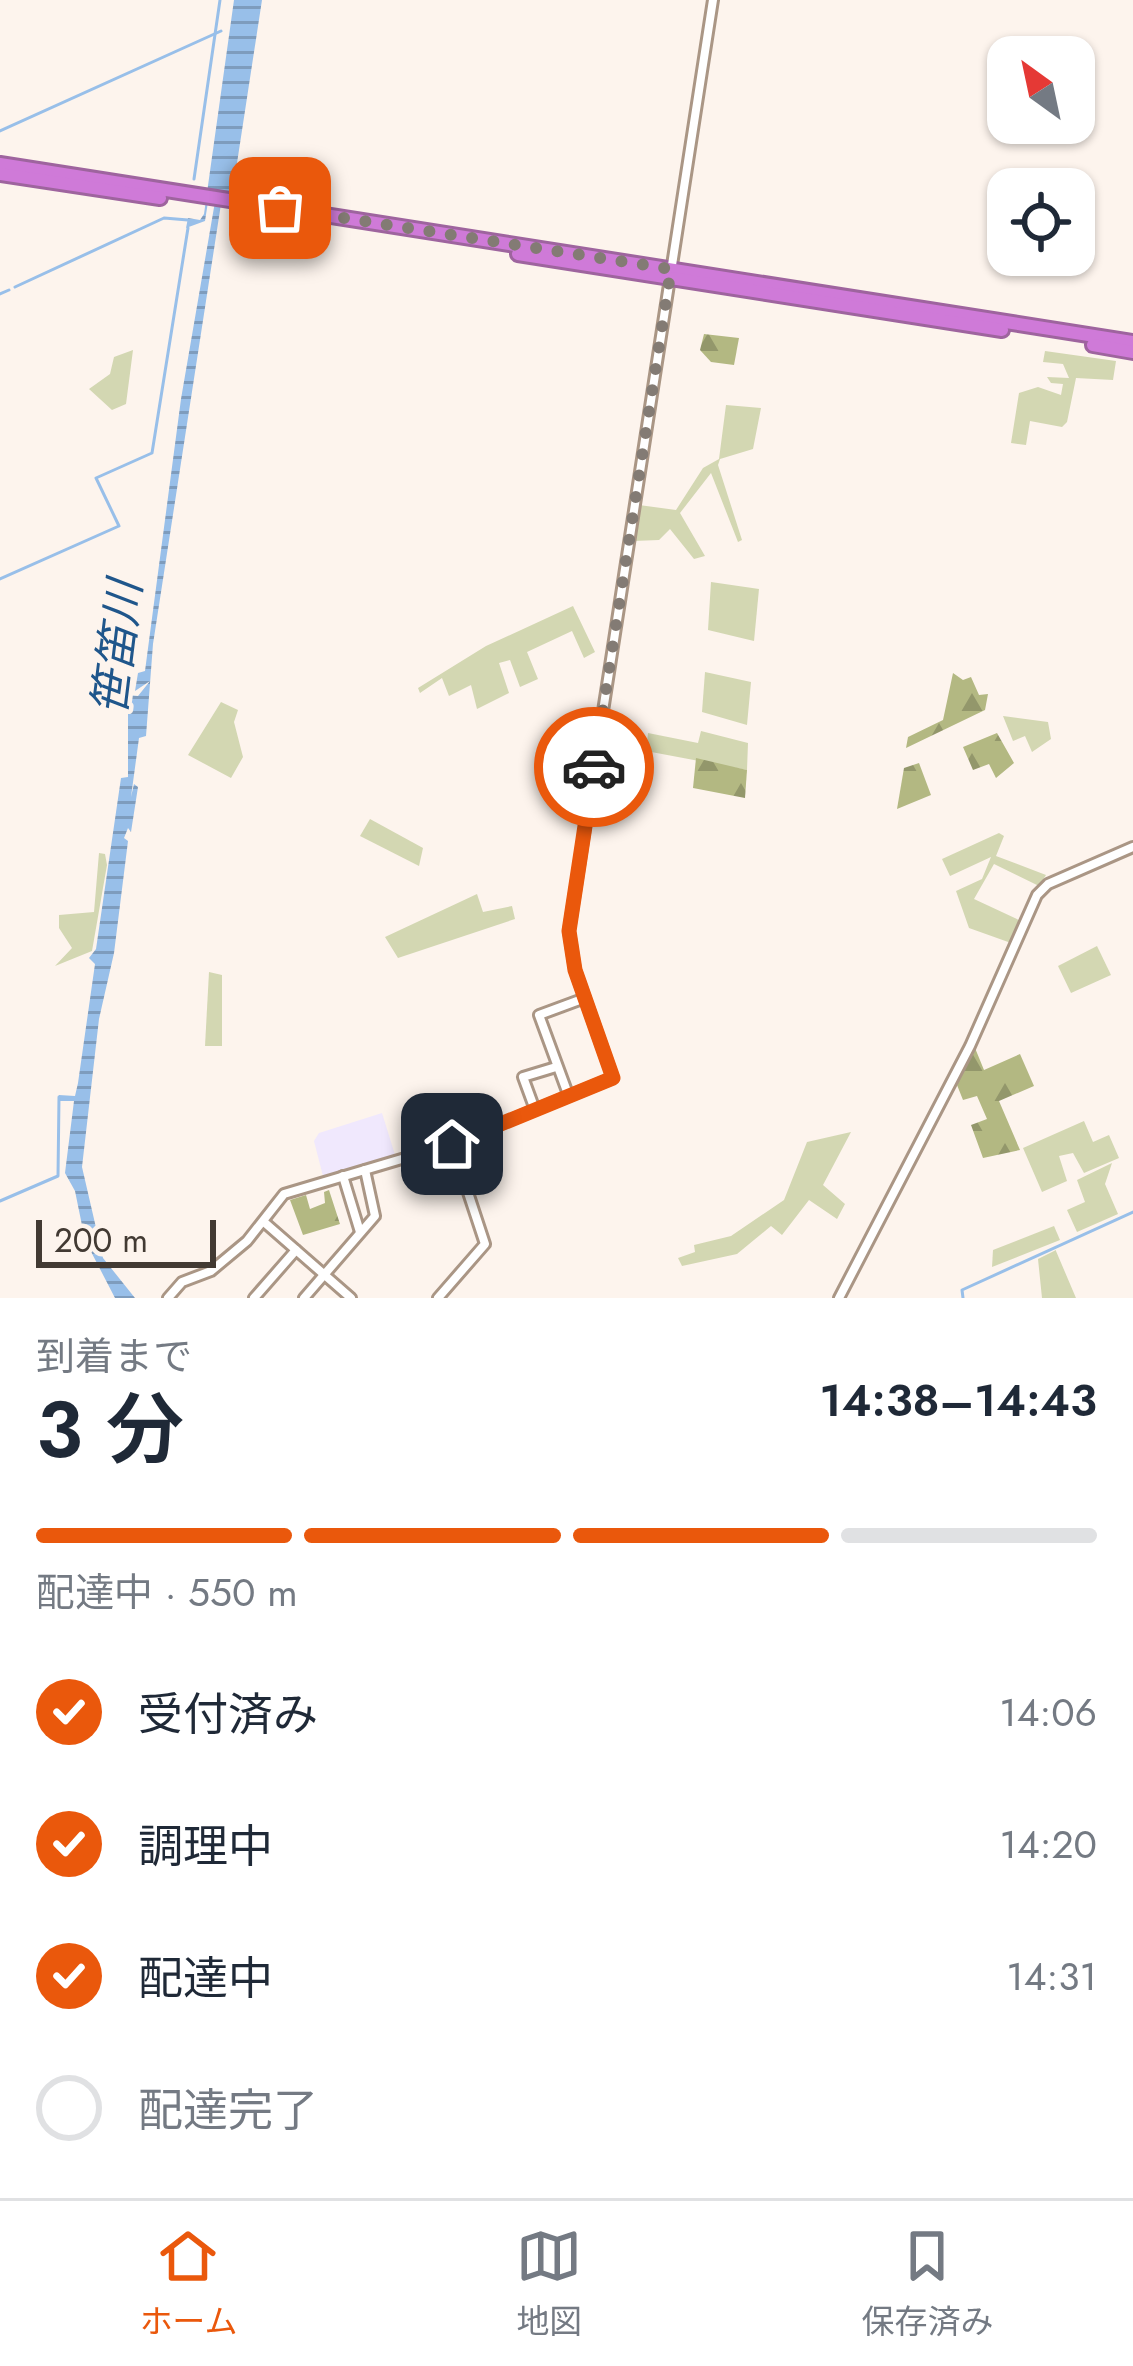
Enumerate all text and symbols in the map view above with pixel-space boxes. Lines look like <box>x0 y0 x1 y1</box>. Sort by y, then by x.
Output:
north arrow <box>987 36 1095 144</box>
map controls <box>987 36 1095 276</box>
pin <box>229 157 331 259</box>
button: locate <box>987 168 1095 276</box>
icon: bag <box>247 175 313 241</box>
water label: 笹笛川 <box>77 573 158 719</box>
courier <box>534 707 654 827</box>
icon: car <box>561 734 627 800</box>
pin <box>401 1093 503 1195</box>
icon: home <box>419 1111 485 1177</box>
scale bar <box>36 1214 216 1267</box>
text: 200 m <box>54 1217 148 1264</box>
text: 到着まで <box>36 1328 192 1385</box>
text: 14:38–14:43 <box>820 1368 1097 1433</box>
text: 3 分 <box>36 1374 184 1486</box>
text: 配達中 · 550 m <box>36 1564 298 1621</box>
icon: check <box>36 1679 102 1745</box>
text: 受付済み <box>138 1682 318 1747</box>
text: 14:06 <box>999 1684 1097 1741</box>
icon: check <box>36 1811 102 1877</box>
text: 調理中 <box>138 1814 273 1879</box>
text: 14:20 <box>999 1816 1097 1873</box>
icon: check <box>36 1943 102 2009</box>
text: 配達中 <box>138 1946 273 2011</box>
text: 14:31 <box>1006 1948 1097 2005</box>
text: 配達完了 <box>138 2078 318 2143</box>
tab: ホーム <box>139 2223 238 2345</box>
tab: 地図 <box>516 2223 582 2345</box>
tab: 保存済み <box>861 2223 993 2345</box>

